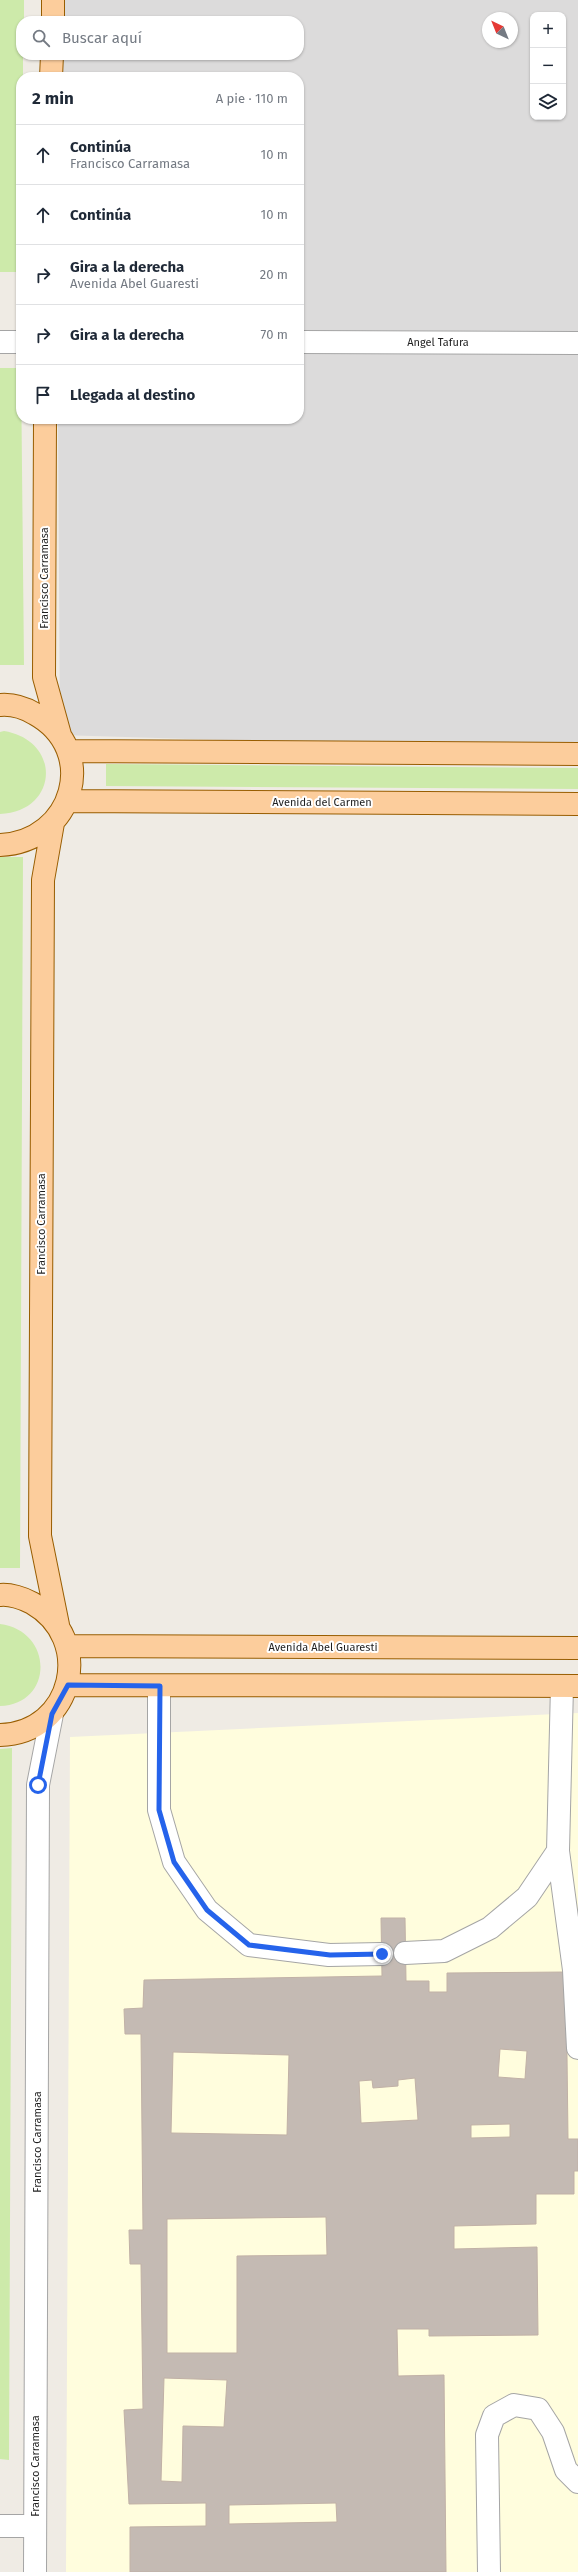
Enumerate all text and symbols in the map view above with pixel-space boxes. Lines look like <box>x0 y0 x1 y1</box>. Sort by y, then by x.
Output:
north arrow <box>482 12 518 48</box>
map controls <box>530 12 566 120</box>
button: + <box>530 12 566 48</box>
search box <box>16 16 304 60</box>
icon: search <box>30 27 52 49</box>
text: Buscar aquí <box>62 29 142 47</box>
button: − <box>530 48 566 84</box>
button: layers <box>530 84 566 120</box>
text: 2 min <box>32 88 74 109</box>
text: A pie · 110 m <box>216 91 288 106</box>
text: Continúa <box>70 138 131 156</box>
icon: ahead <box>32 144 54 166</box>
text: 10 m <box>261 147 288 162</box>
text: Francisco Carramasa <box>70 156 190 171</box>
icon: ahead <box>32 204 54 226</box>
text: Continúa <box>70 206 131 224</box>
text: 10 m <box>261 207 288 222</box>
text: Gira a la derecha <box>70 258 184 276</box>
icon: right <box>32 264 54 286</box>
text: 20 m <box>260 267 288 282</box>
text: Avenida Abel Guaresti <box>70 276 199 291</box>
icon: right <box>32 324 54 346</box>
text: Gira a la derecha <box>70 326 184 344</box>
text: 70 m <box>261 327 288 342</box>
street label: Angel Tafura <box>407 336 469 349</box>
icon: arrive <box>32 384 54 406</box>
text: Llegada al destino <box>70 386 195 404</box>
street label: Francisco Carramasa <box>38 527 51 629</box>
street label: Avenida del Carmen <box>272 796 372 809</box>
street label: Francisco Carramasa <box>35 1173 48 1275</box>
street label: Avenida Abel Guaresti <box>268 1641 378 1654</box>
route start <box>29 1776 47 1794</box>
route end <box>373 1945 391 1963</box>
street label: Francisco Carramasa <box>31 2091 44 2193</box>
street label: Francisco Carramasa <box>29 2415 42 2517</box>

